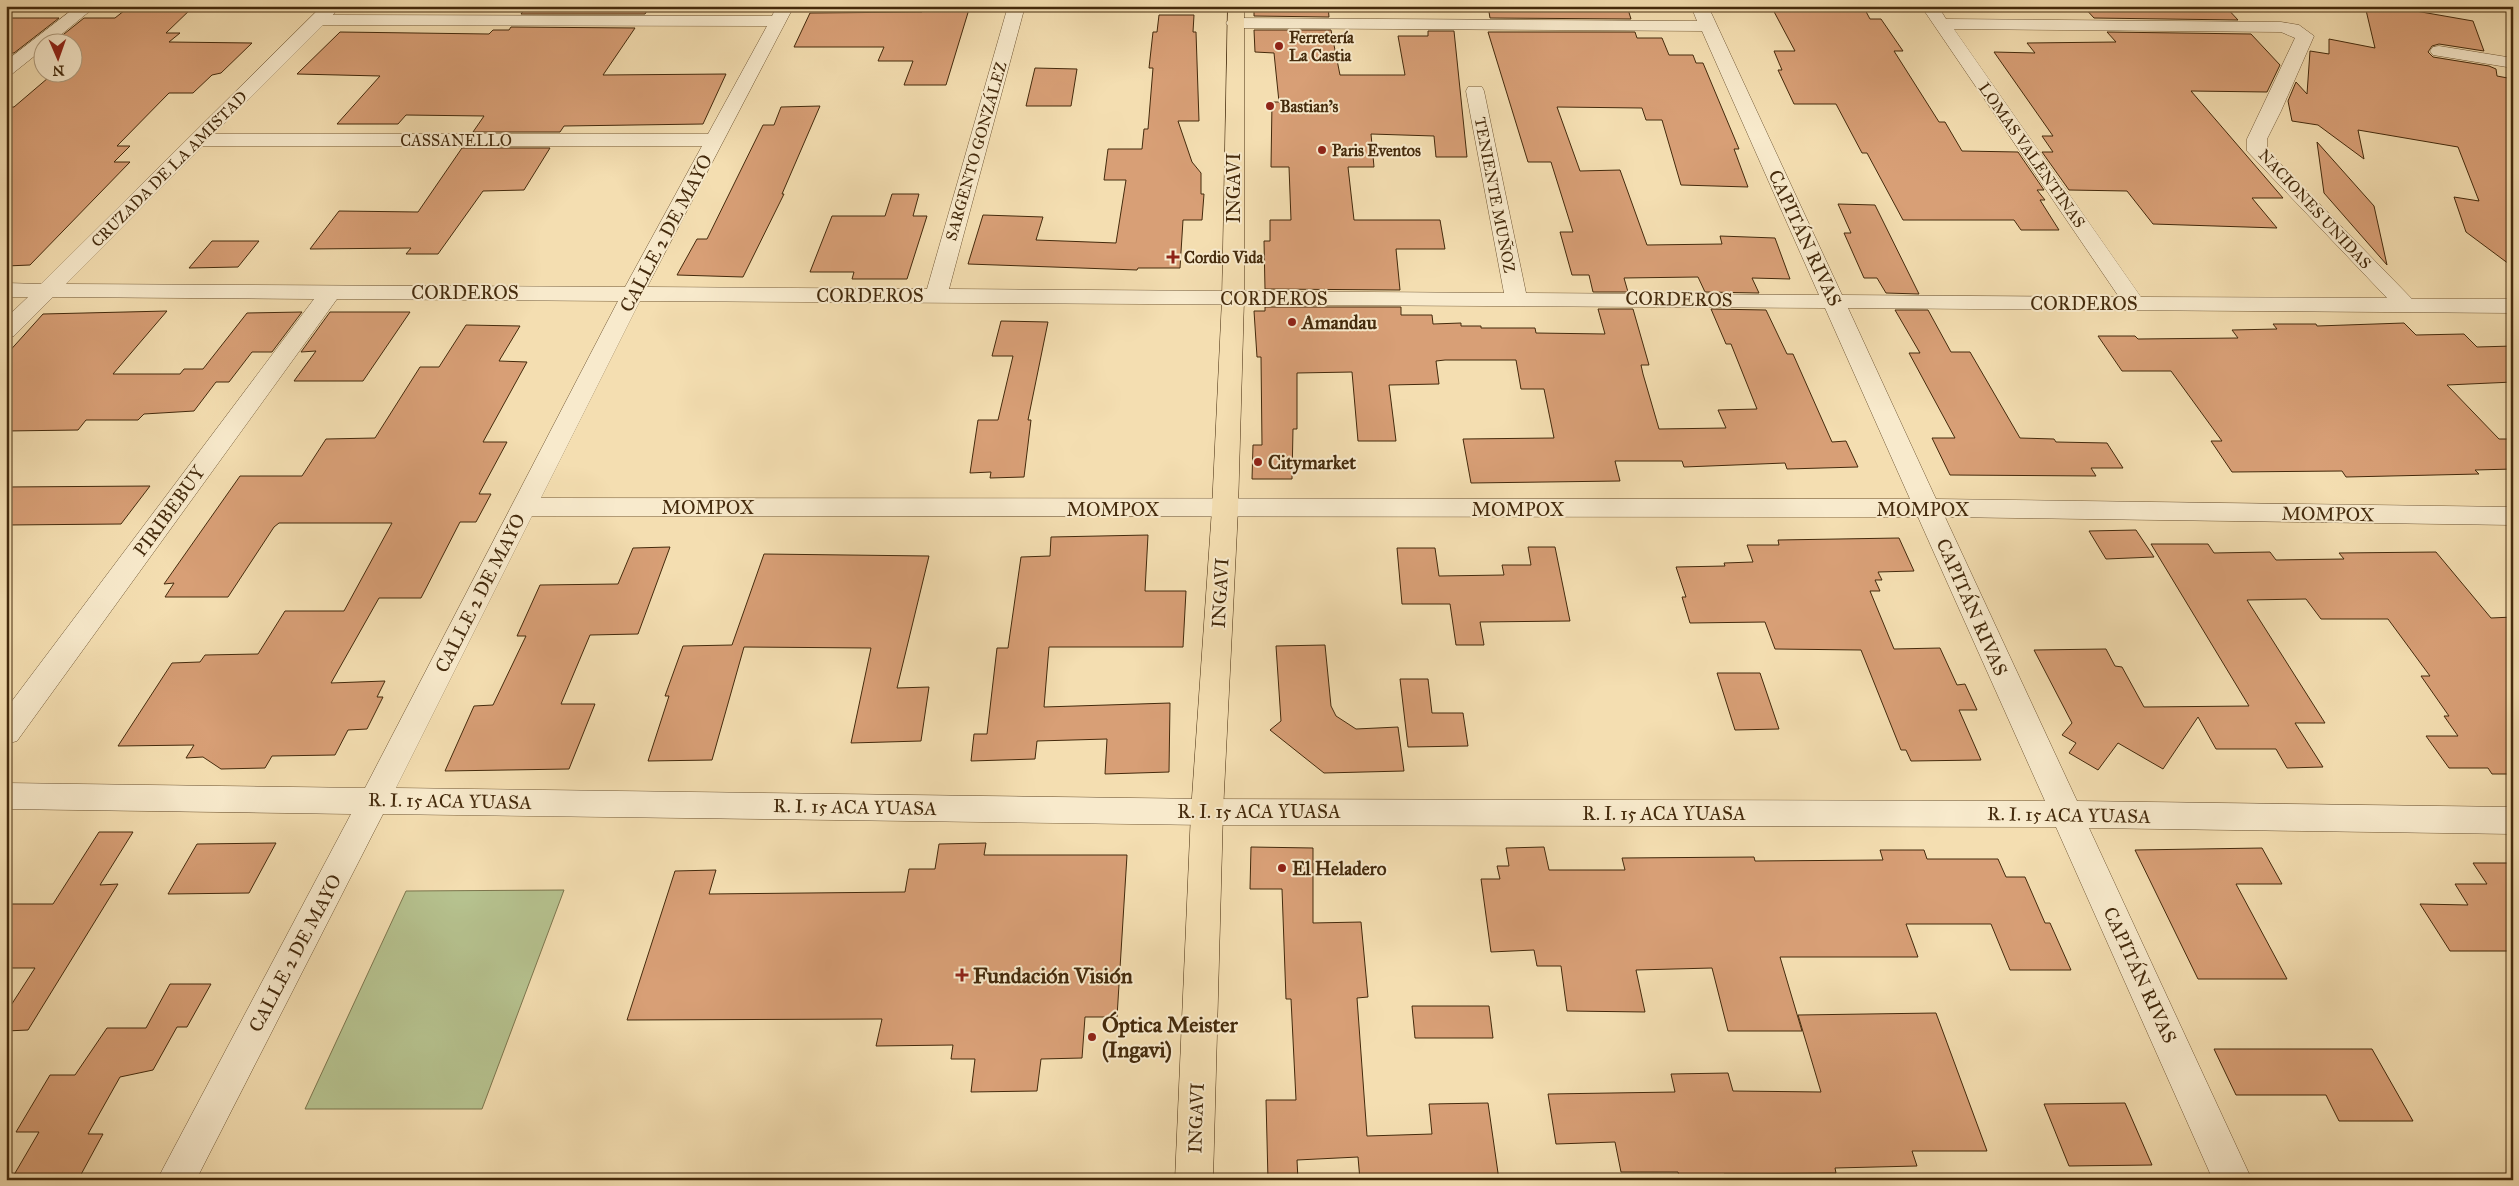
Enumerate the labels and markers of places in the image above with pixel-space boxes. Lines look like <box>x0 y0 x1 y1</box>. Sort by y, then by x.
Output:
place label: Ferretería La Castia <box>1289 28 1355 65</box>
marker: Ferretería La Castia <box>1273 40 1285 52</box>
place label: Bastian's <box>1280 97 1339 116</box>
marker: Bastian's <box>1264 100 1276 112</box>
place label: Paris Eventos <box>1332 141 1421 160</box>
marker: Paris Eventos <box>1316 144 1328 156</box>
place label: Cordio Vida <box>1184 248 1264 267</box>
marker: Cordio Vida <box>1166 250 1180 264</box>
place label: Amandau <box>1300 311 1378 334</box>
marker: Amandau <box>1286 316 1298 328</box>
place label: Citymarket <box>1268 451 1356 475</box>
marker: Citymarket <box>1252 456 1264 468</box>
place label: El Heladero <box>1292 857 1387 880</box>
marker: El Heladero <box>1276 862 1288 874</box>
place label: Fundación Visión <box>973 962 1133 989</box>
marker: Fundación Visión <box>955 968 969 982</box>
place label: Óptica Meister (Ingavi) <box>1102 1011 1238 1063</box>
marker: Óptica Meister (Ingavi) <box>1086 1031 1098 1043</box>

